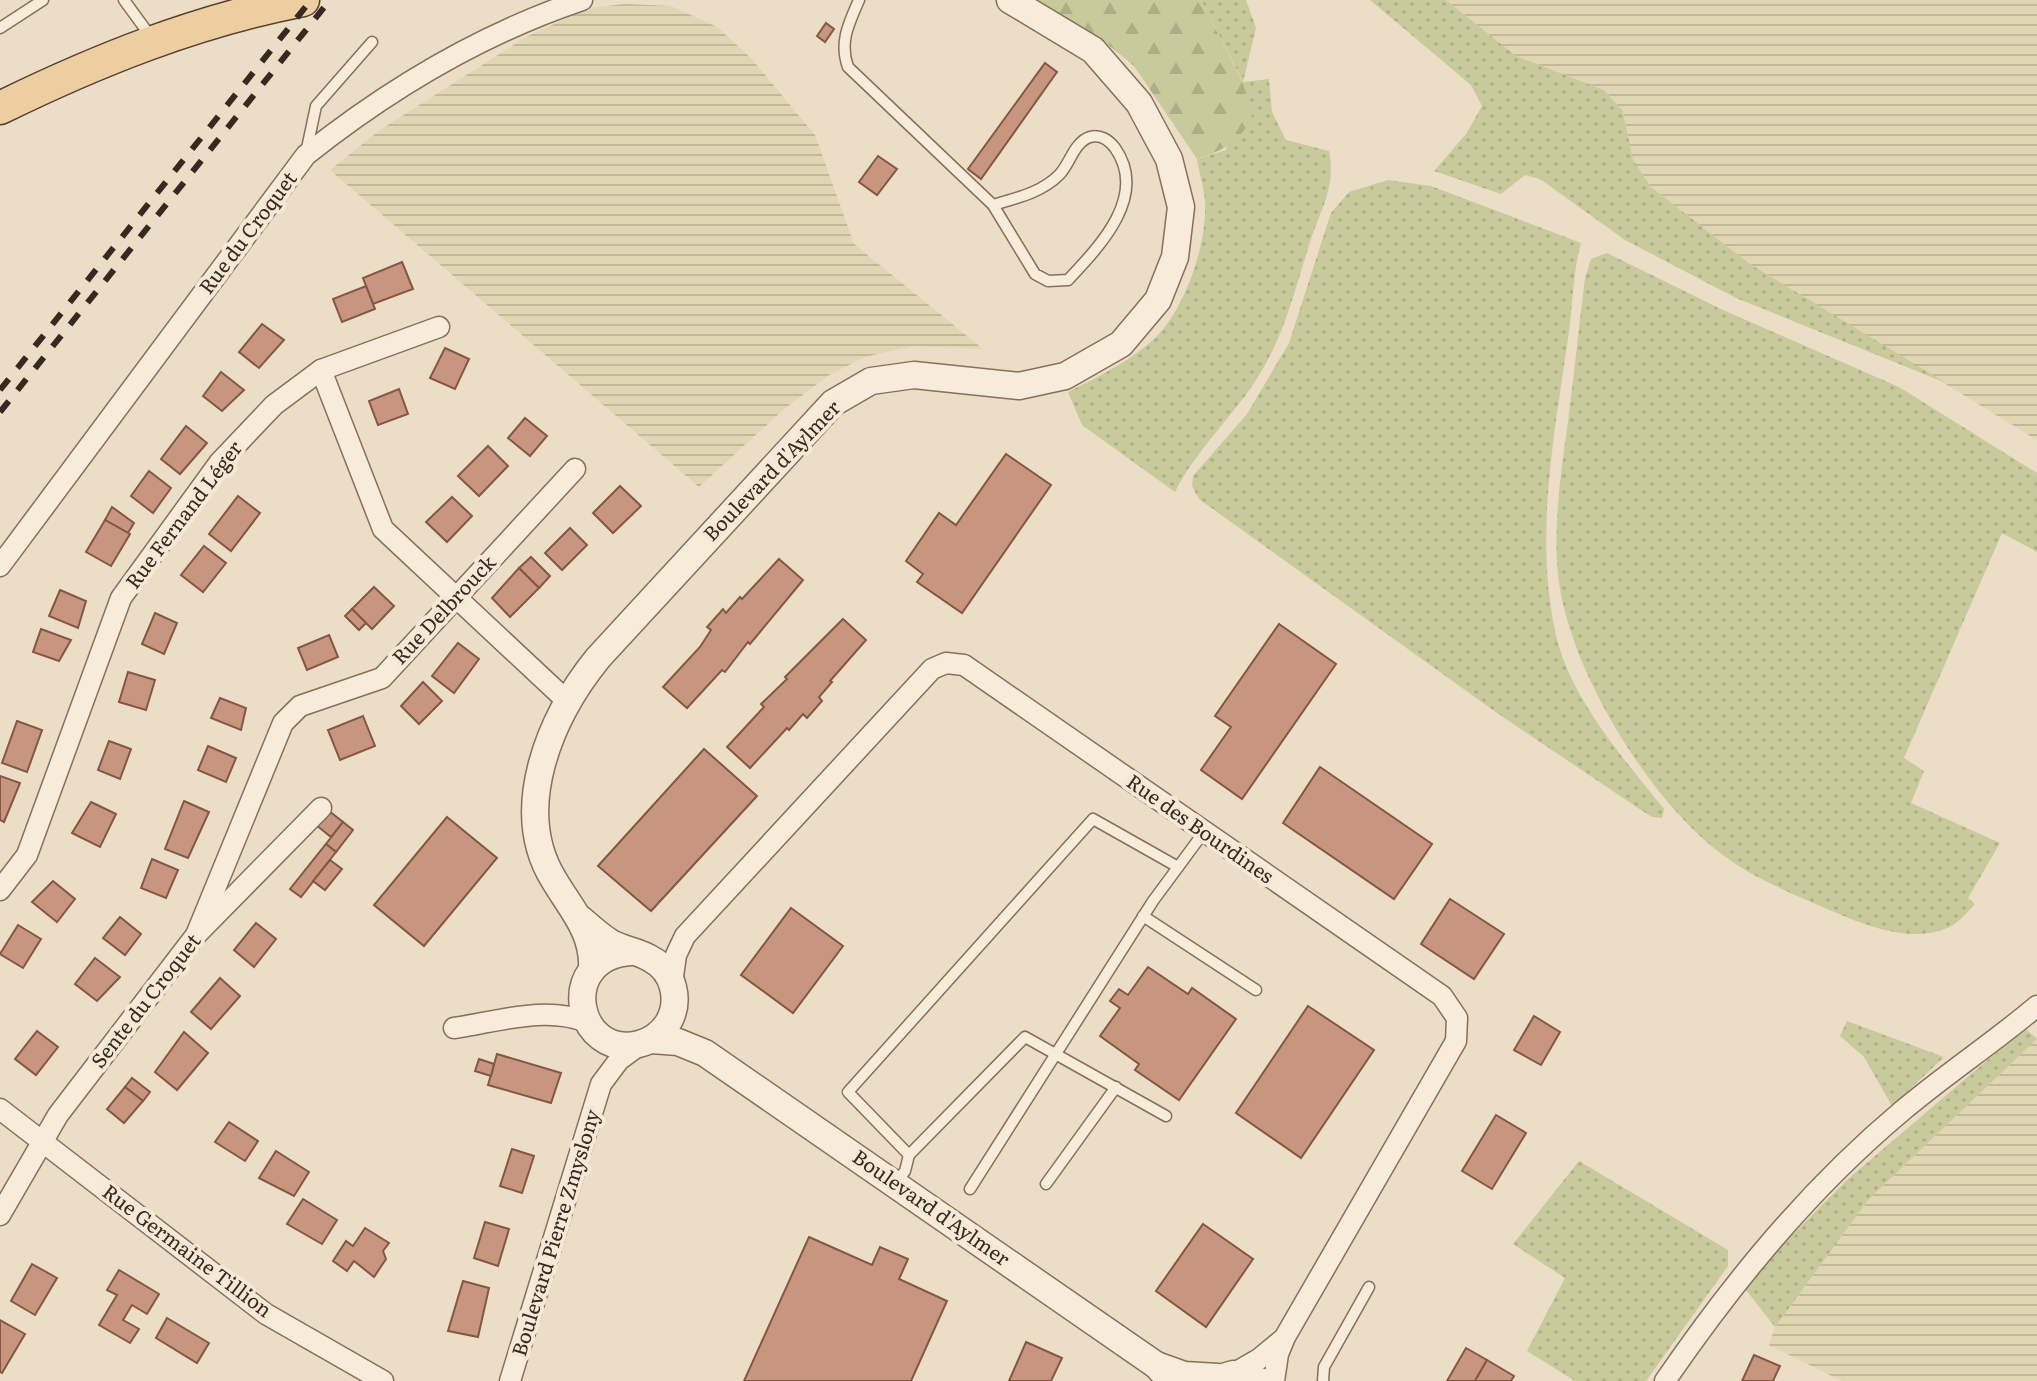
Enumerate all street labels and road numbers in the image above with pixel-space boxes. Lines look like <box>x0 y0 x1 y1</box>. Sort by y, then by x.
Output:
street label: Rue du Croquet <box>190 164 303 299</box>
street label: Boulevard d'Aylmer <box>695 392 846 547</box>
street label: Rue Fernand Léger <box>117 433 248 594</box>
street label: Rue Delbrouck <box>384 547 502 670</box>
street label: Rue des Bourdines <box>1121 765 1281 889</box>
street label: Sente du Croquet <box>82 926 207 1073</box>
street label: Boulevard Pierre Zmyslony <box>502 1105 606 1360</box>
street label: Boulevard d'Aylmer <box>847 1141 1017 1272</box>
street label: Rue Germaine Tillion <box>97 1176 279 1323</box>

